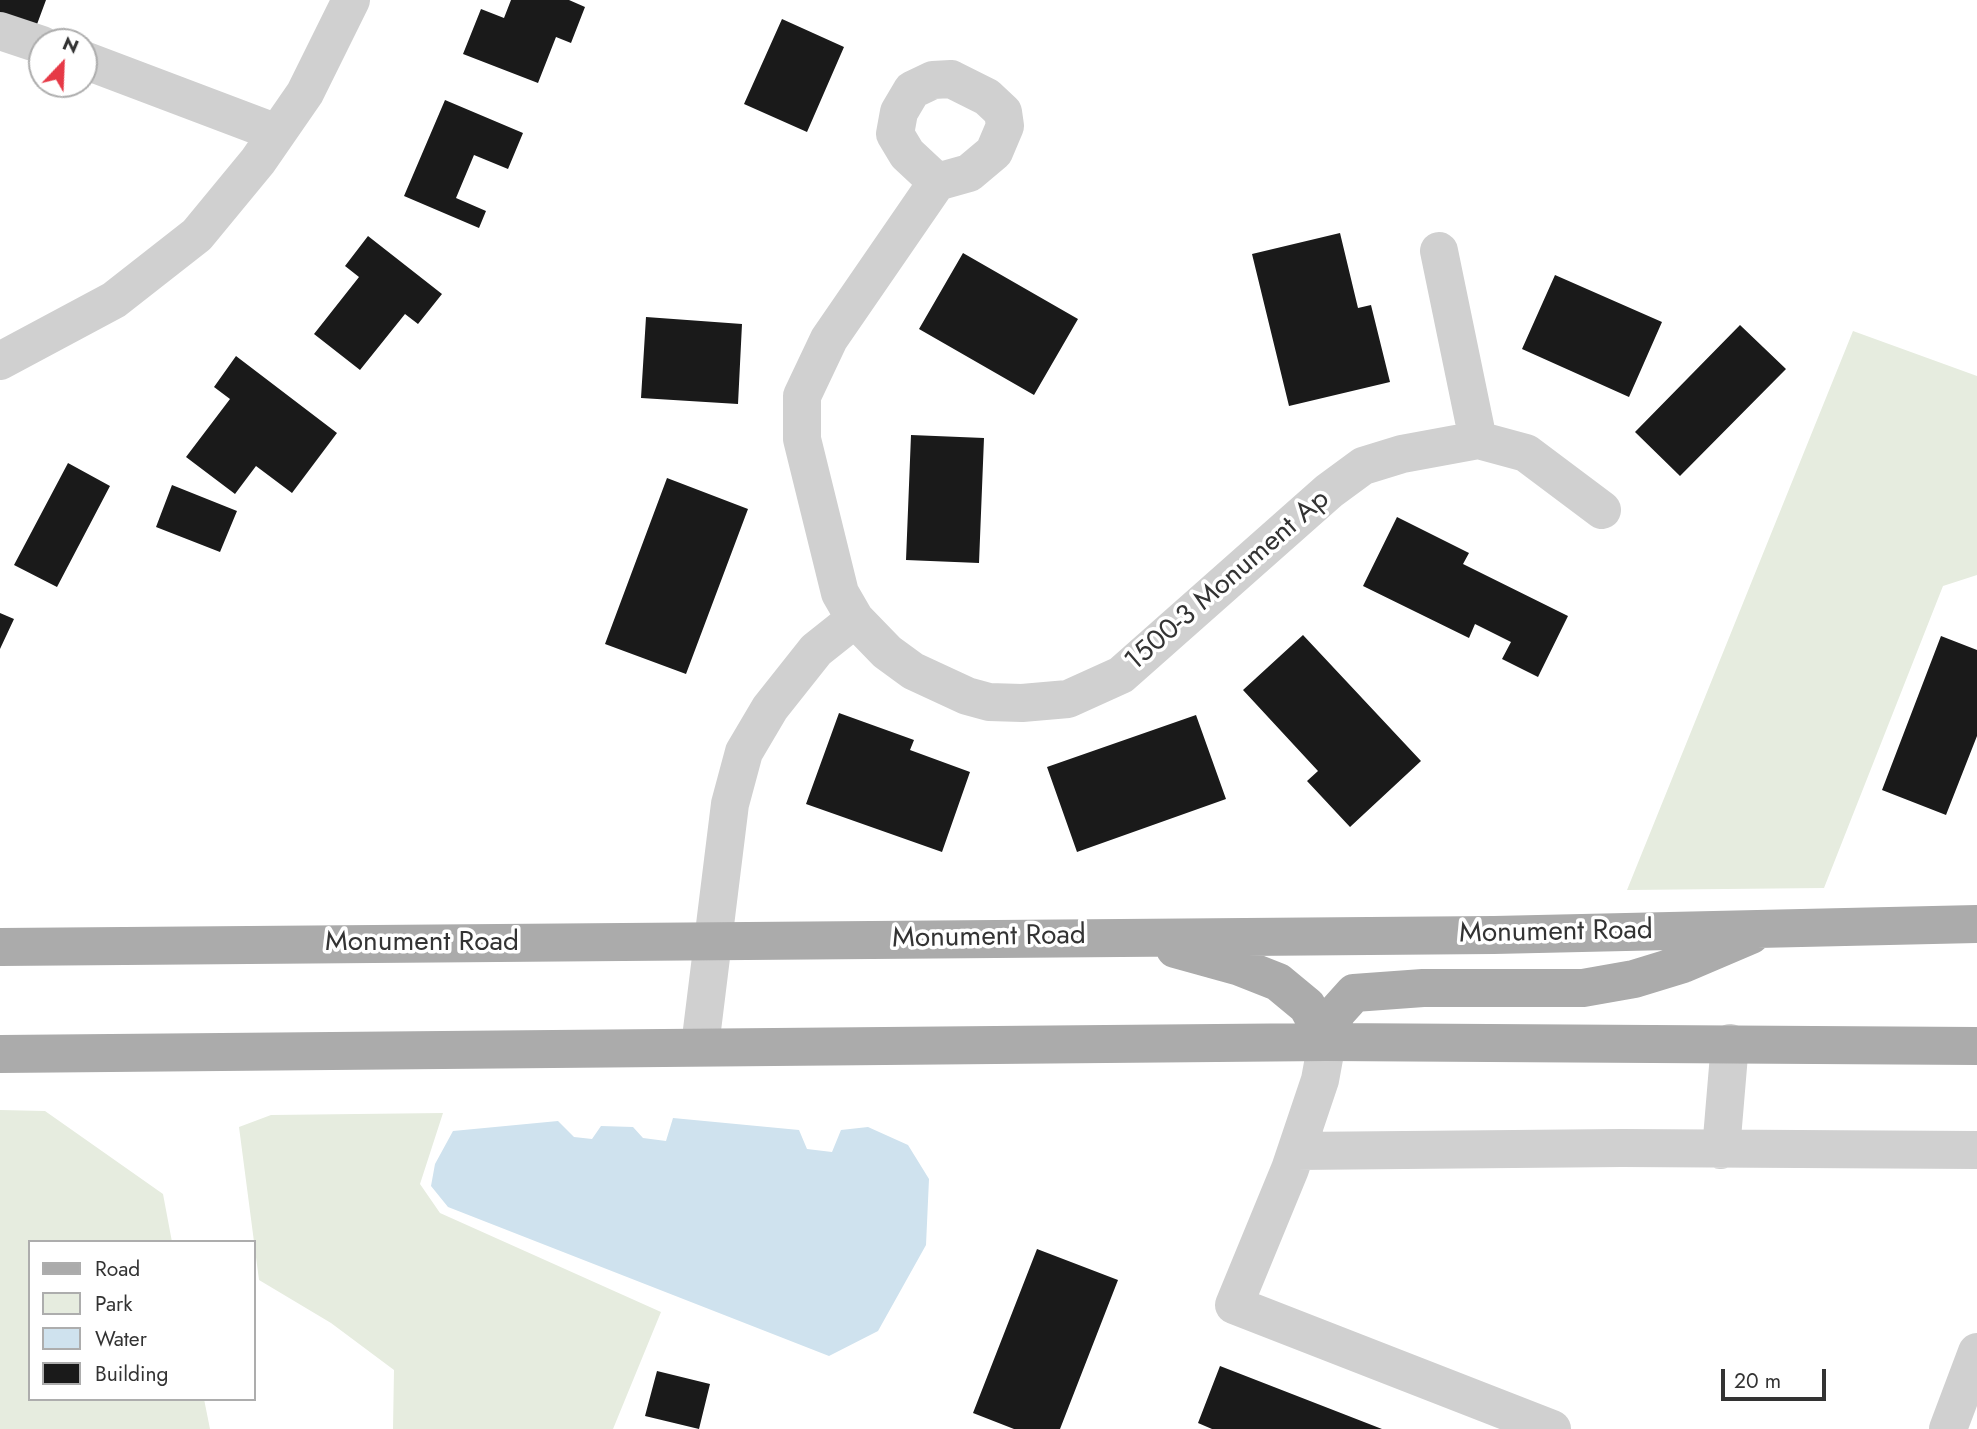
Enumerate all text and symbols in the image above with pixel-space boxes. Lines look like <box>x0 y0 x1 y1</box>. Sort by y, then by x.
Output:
north arrow <box>28 28 98 98</box>
text: N <box>58 30 83 60</box>
street label: 1500-3 Monument Ap <box>1119 483 1337 679</box>
street label: Monument Road <box>1459 915 1653 951</box>
street label: Monument Road <box>892 920 1086 956</box>
street label: Monument Road <box>325 926 519 960</box>
legend <box>28 1240 256 1401</box>
text: Road <box>95 1254 140 1284</box>
text: Park <box>95 1289 132 1319</box>
text: Water <box>95 1324 147 1354</box>
scale bar <box>1725 1356 1830 1400</box>
text: Building <box>95 1359 168 1389</box>
text: 20 m <box>1734 1366 1781 1396</box>

